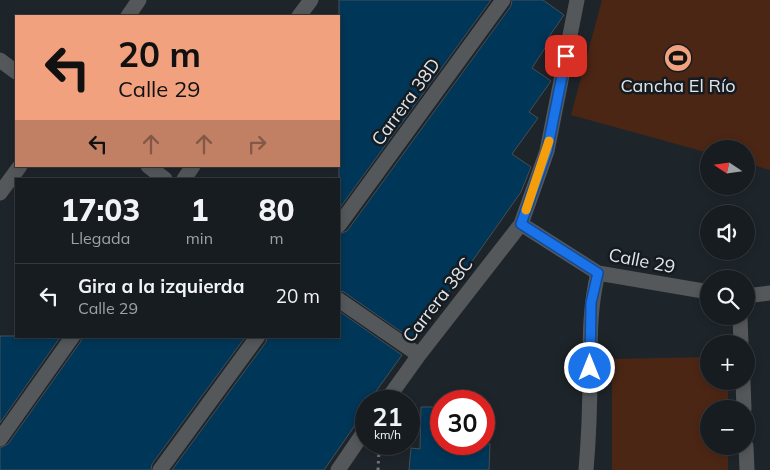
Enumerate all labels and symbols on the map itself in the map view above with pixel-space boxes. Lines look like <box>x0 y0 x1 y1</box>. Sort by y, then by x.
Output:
pin <box>545 35 587 77</box>
sports icon: Cancha El Río <box>663 43 693 73</box>
street label: Carrera 38D <box>366 53 445 150</box>
place label: Cancha El Río <box>621 74 735 97</box>
north arrow <box>700 140 755 195</box>
street label: Calle 29 <box>607 243 677 278</box>
street label: Carrera 38C <box>397 253 478 347</box>
position arrow <box>563 341 615 393</box>
speed limit sign: 30 <box>430 390 495 455</box>

